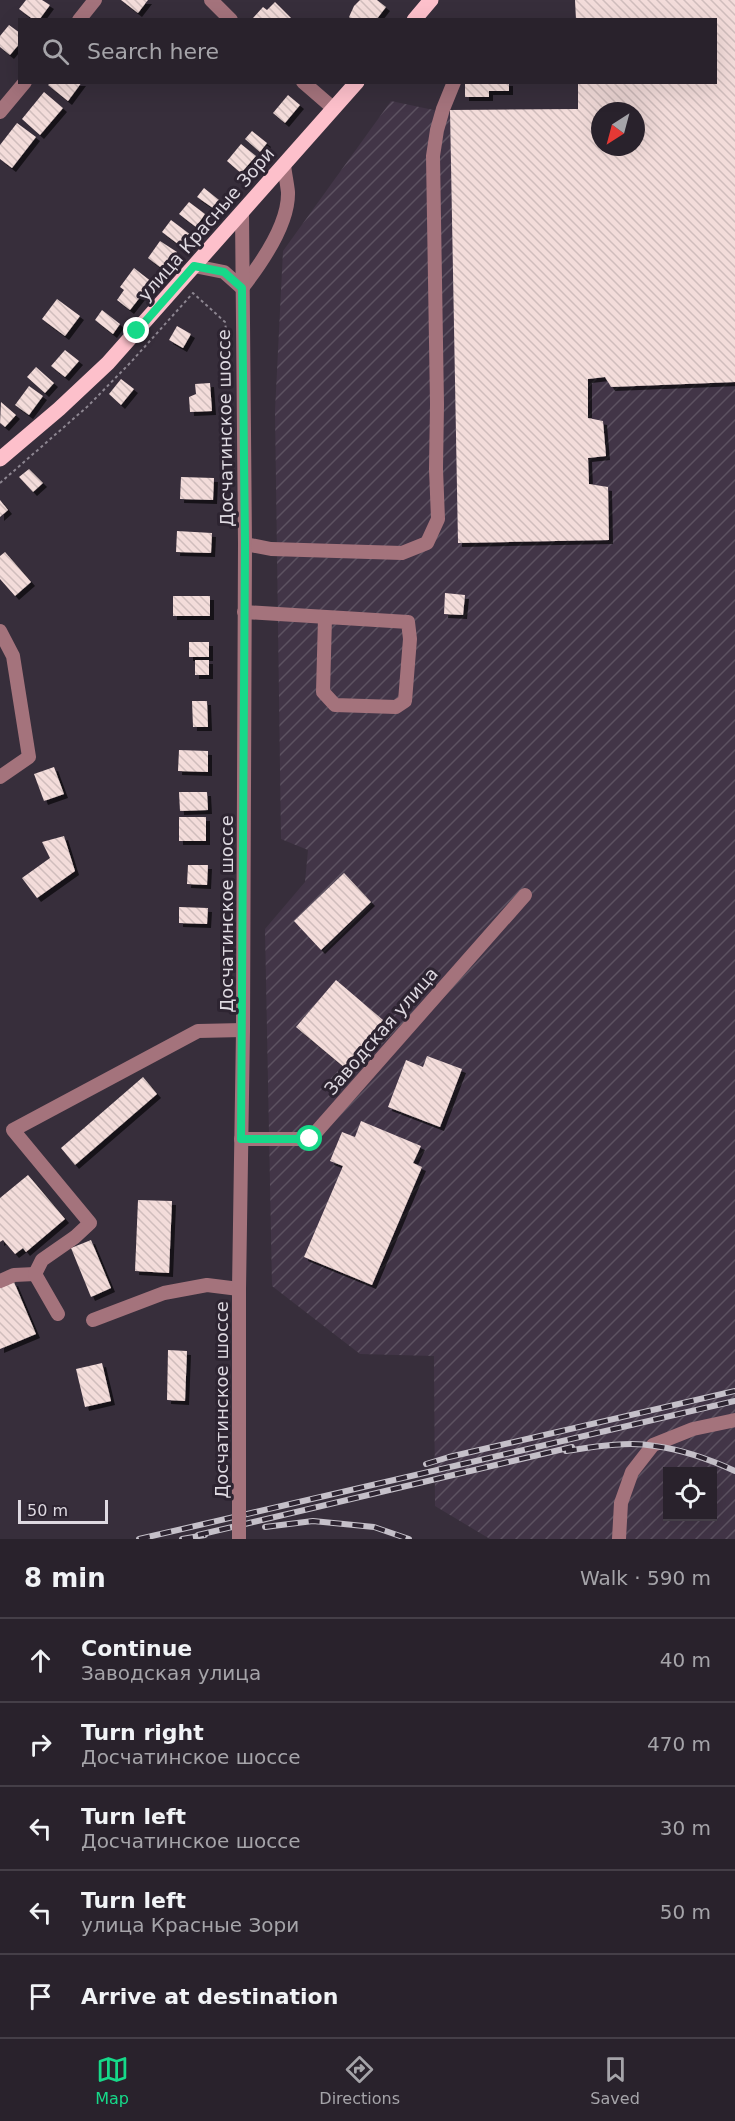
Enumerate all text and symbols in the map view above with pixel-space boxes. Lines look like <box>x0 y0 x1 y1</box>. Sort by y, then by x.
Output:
search box <box>18 18 717 84</box>
icon: search <box>39 35 72 68</box>
text: Search here <box>87 39 219 64</box>
north arrow <box>591 102 645 156</box>
street label: улица Красные Зори <box>134 143 278 305</box>
route end <box>123 317 149 343</box>
street label: Досчатинское шоссе <box>213 329 237 527</box>
street label: Досчатинское шоссе <box>216 815 237 1013</box>
street label: Заводская улица <box>320 963 442 1099</box>
route start <box>296 1125 322 1151</box>
street label: Досчатинское шоссе <box>211 1301 232 1499</box>
map controls <box>663 1467 717 1521</box>
button: locate <box>663 1467 717 1521</box>
scale bar <box>18 1497 108 1524</box>
text: 50 m <box>27 1501 68 1520</box>
text: 8 min <box>24 1563 106 1593</box>
text: Walk · 590 m <box>580 1566 711 1590</box>
text: Continue <box>81 1636 192 1661</box>
icon: ahead <box>24 1644 57 1677</box>
text: 40 m <box>660 1648 711 1672</box>
text: Заводская улица <box>81 1661 261 1685</box>
text: Turn right <box>81 1720 204 1745</box>
icon: right <box>24 1728 57 1761</box>
text: 470 m <box>647 1732 711 1756</box>
text: Досчатинское шоссе <box>81 1745 300 1769</box>
text: Turn left <box>81 1804 186 1829</box>
icon: left <box>24 1812 57 1845</box>
text: 30 m <box>660 1816 711 1840</box>
text: Досчатинское шоссе <box>81 1829 300 1853</box>
text: Turn left <box>81 1888 186 1913</box>
icon: left <box>24 1896 57 1929</box>
text: 50 m <box>660 1900 711 1924</box>
text: улица Красные Зори <box>81 1913 299 1937</box>
icon: arrive <box>24 1980 57 2013</box>
text: Arrive at destination <box>81 1984 338 2009</box>
tab: Map <box>95 2053 129 2108</box>
tab: Directions <box>319 2053 400 2108</box>
tab: Saved <box>590 2053 640 2108</box>

